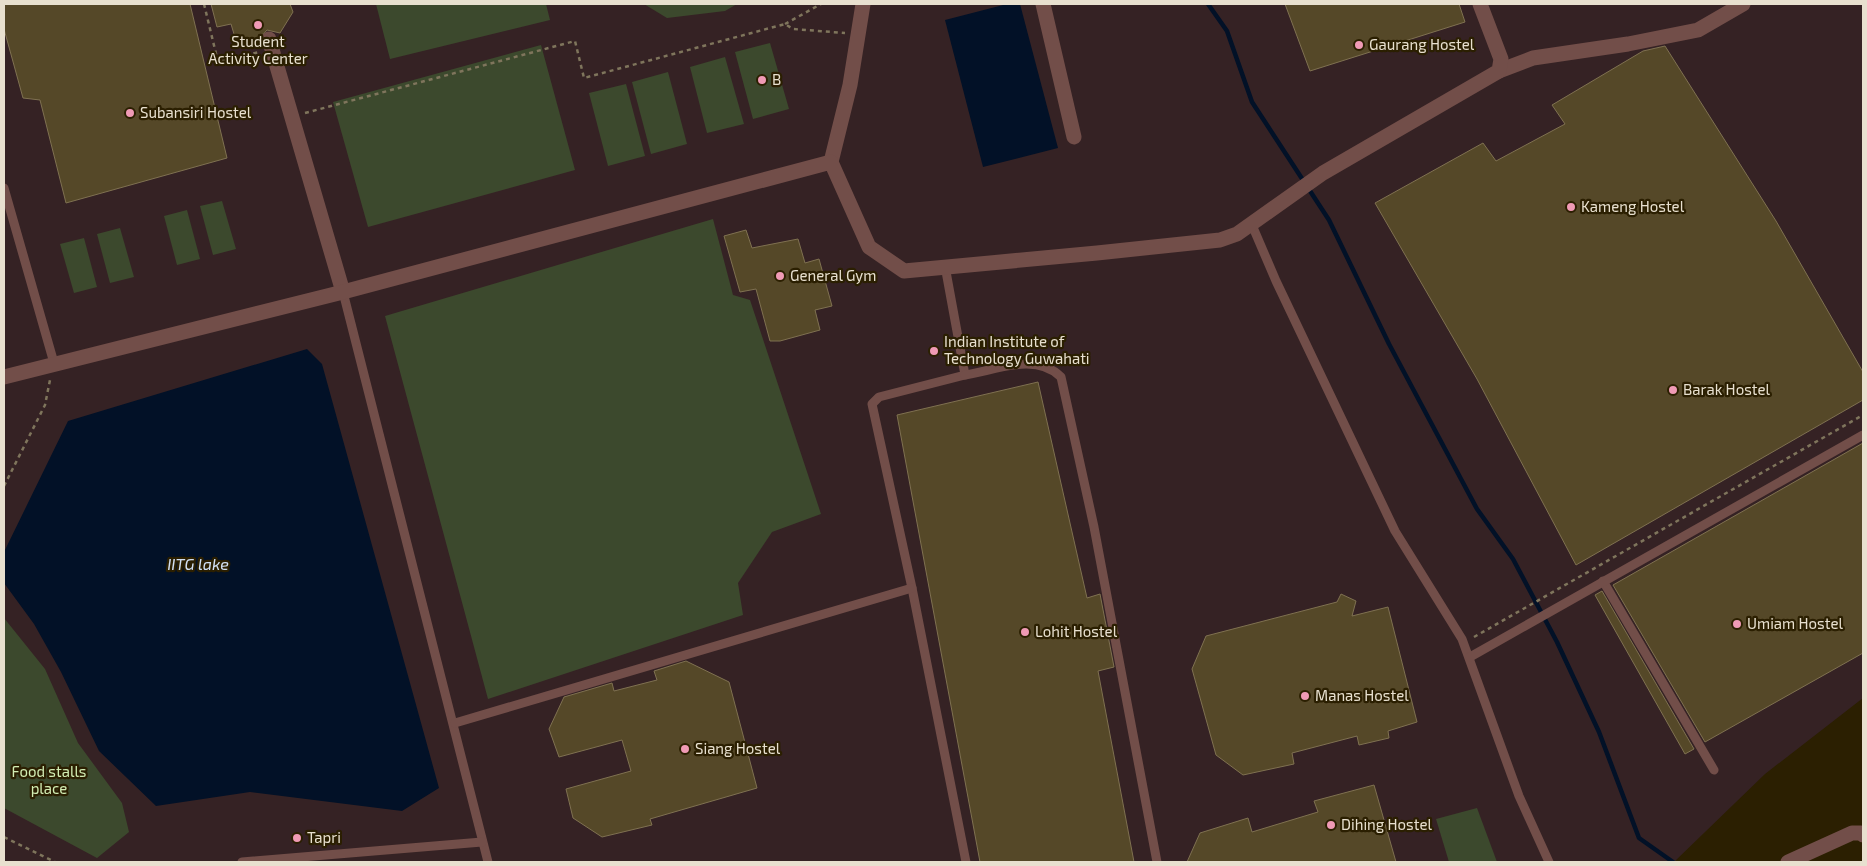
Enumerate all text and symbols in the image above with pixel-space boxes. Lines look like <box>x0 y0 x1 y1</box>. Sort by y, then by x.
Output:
marker: Student Activity Center <box>252 19 264 31</box>
place label: Student Activity Center <box>208 32 308 67</box>
place label: Gaurang Hostel <box>1369 35 1475 53</box>
marker: Gaurang Hostel <box>1353 39 1365 51</box>
place label: B <box>772 70 781 88</box>
marker: B <box>756 74 768 86</box>
place label: Subansiri Hostel <box>140 103 252 121</box>
marker: Subansiri Hostel <box>124 107 136 119</box>
place label: Kameng Hostel <box>1581 197 1685 215</box>
marker: Kameng Hostel <box>1565 201 1577 213</box>
place label: General Gym <box>790 266 876 284</box>
marker: General Gym <box>774 270 786 282</box>
place label: Indian Institute of Technology Guwahati <box>944 332 1090 367</box>
marker: Indian Institute of Technology Guwahati <box>928 345 940 357</box>
place label: Barak Hostel <box>1683 380 1771 398</box>
marker: Barak Hostel <box>1667 384 1679 396</box>
water label: IITG lake <box>167 554 229 573</box>
place label: Umiam Hostel <box>1747 614 1844 632</box>
marker: Umiam Hostel <box>1731 618 1743 630</box>
place label: Lohit Hostel <box>1035 622 1118 640</box>
marker: Lohit Hostel <box>1019 626 1031 638</box>
place label: Manas Hostel <box>1315 686 1409 704</box>
marker: Manas Hostel <box>1299 690 1311 702</box>
place label: Siang Hostel <box>695 739 781 757</box>
marker: Siang Hostel <box>679 743 691 755</box>
park label: Food stalls place <box>12 762 86 797</box>
place label: Dihing Hostel <box>1341 815 1432 833</box>
marker: Dihing Hostel <box>1325 819 1337 831</box>
place label: Tapri <box>307 828 341 846</box>
marker: Tapri <box>291 832 303 844</box>

